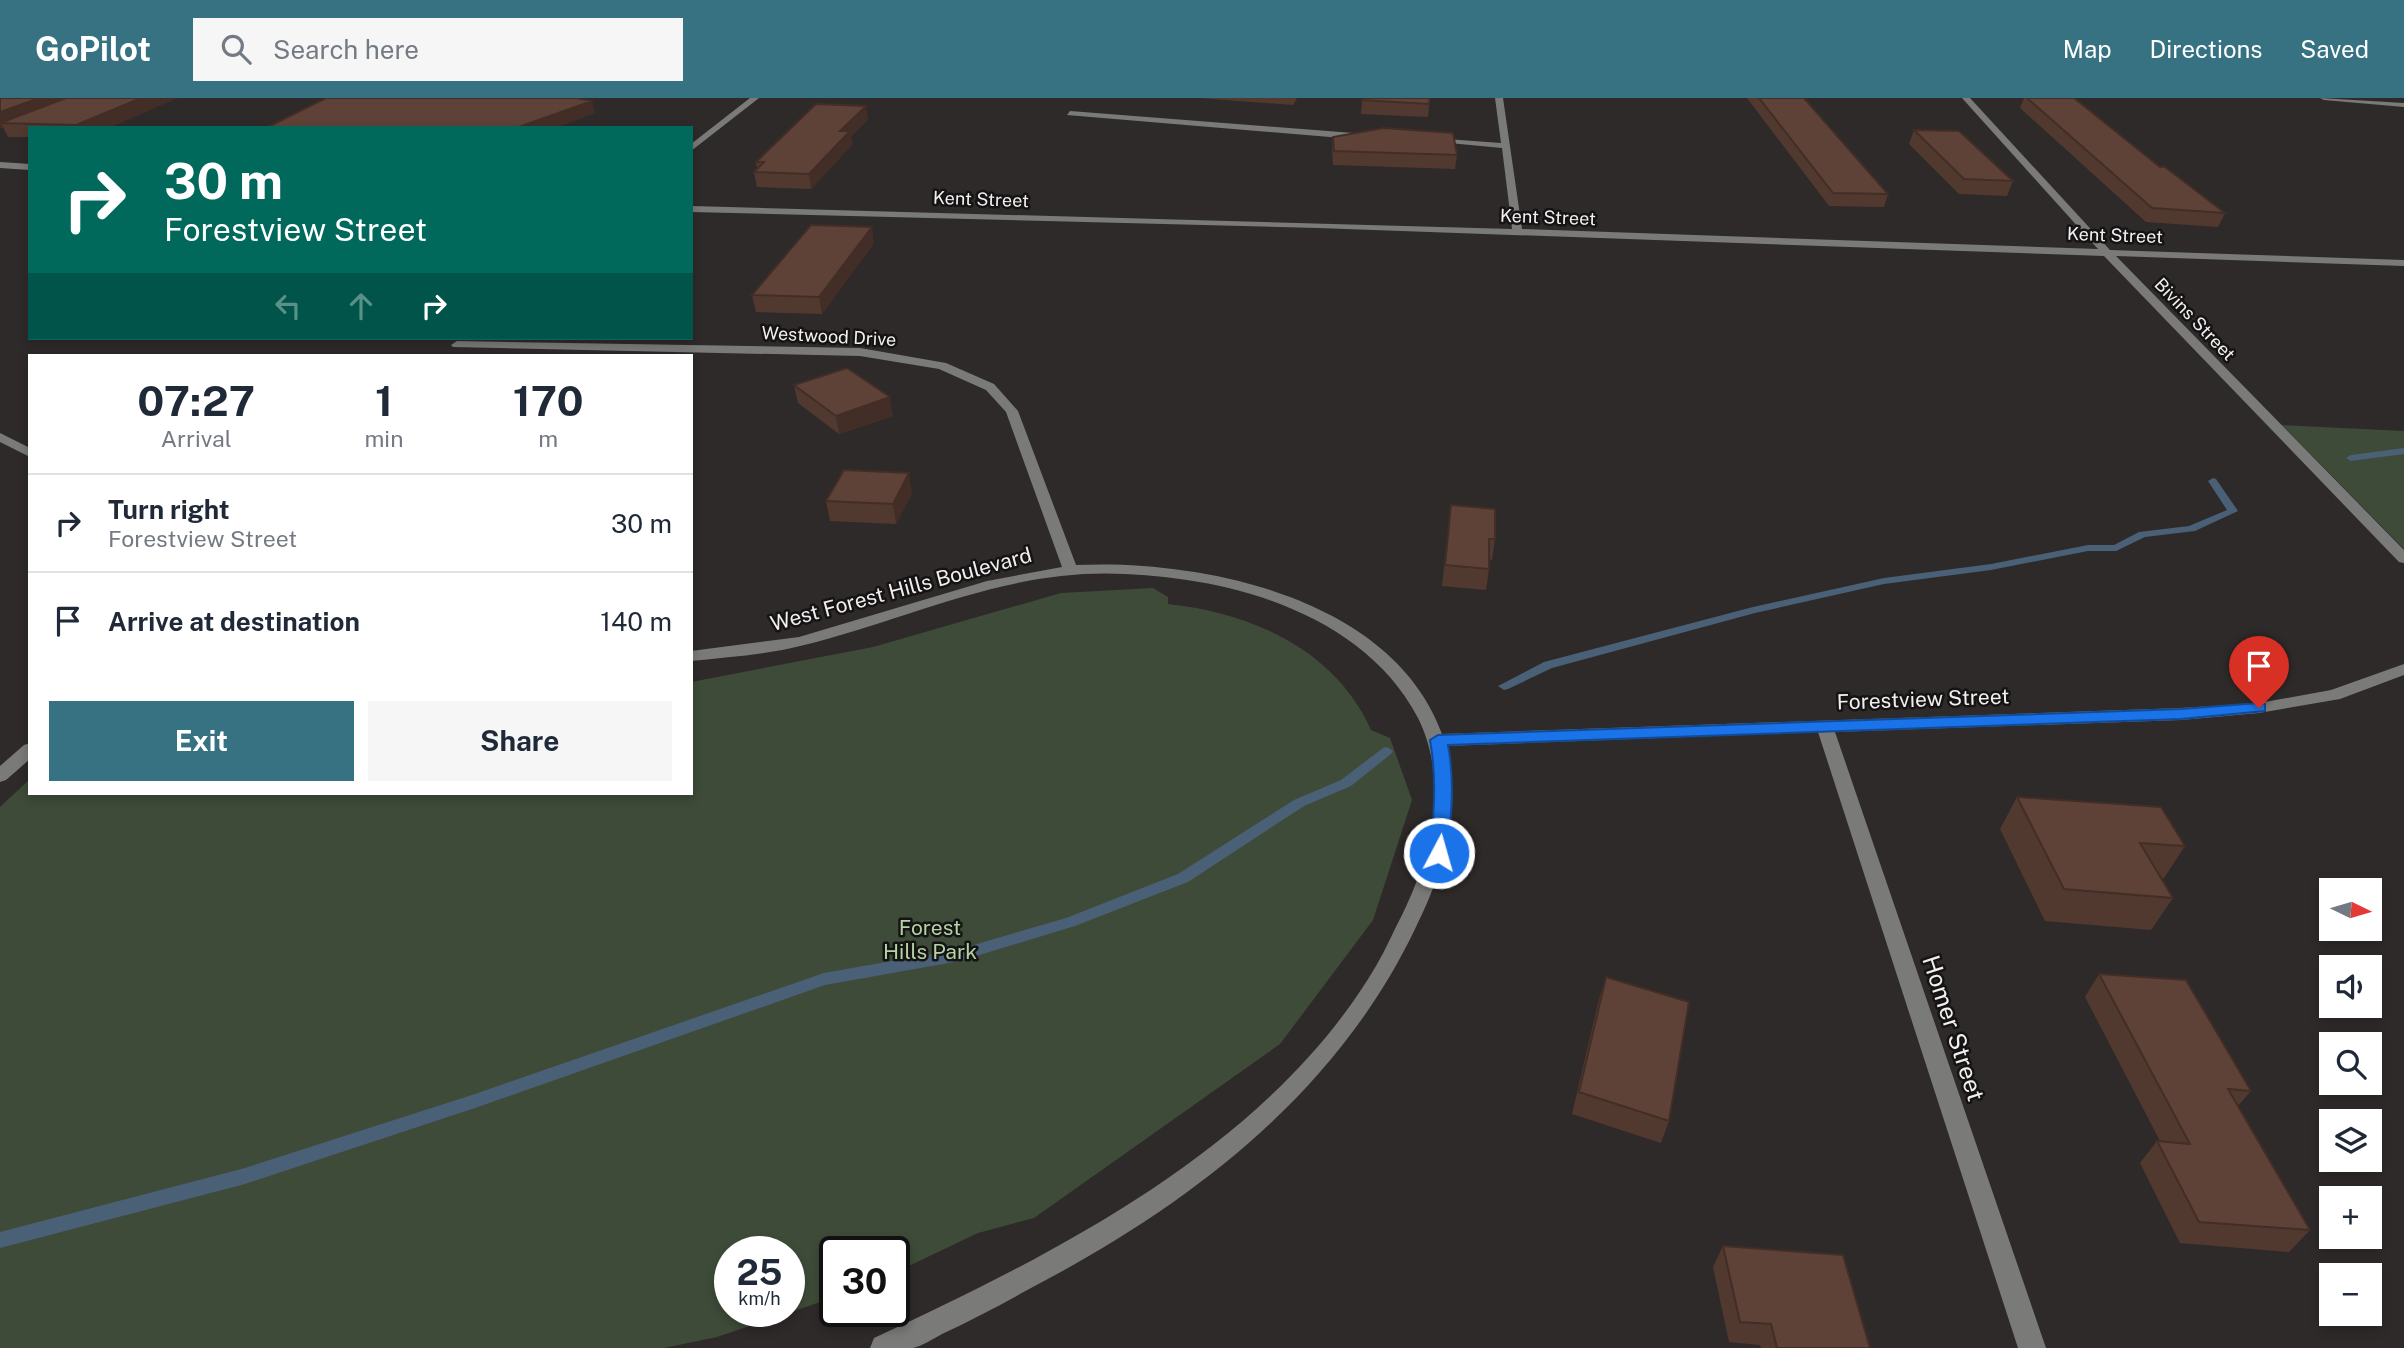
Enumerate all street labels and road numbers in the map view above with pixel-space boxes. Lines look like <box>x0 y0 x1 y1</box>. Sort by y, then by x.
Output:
street label: Kent Street <box>933 187 1029 211</box>
street label: Kent Street <box>1500 205 1596 229</box>
street label: Kent Street <box>2067 223 2163 247</box>
street label: Bivins Street <box>2150 273 2240 365</box>
street label: Westwood Drive <box>761 322 897 350</box>
street label: West Forest Hills Boulevard <box>768 542 1034 636</box>
street label: Forestview Street <box>1836 683 2010 715</box>
street label: Homer Street <box>1917 952 1991 1104</box>

